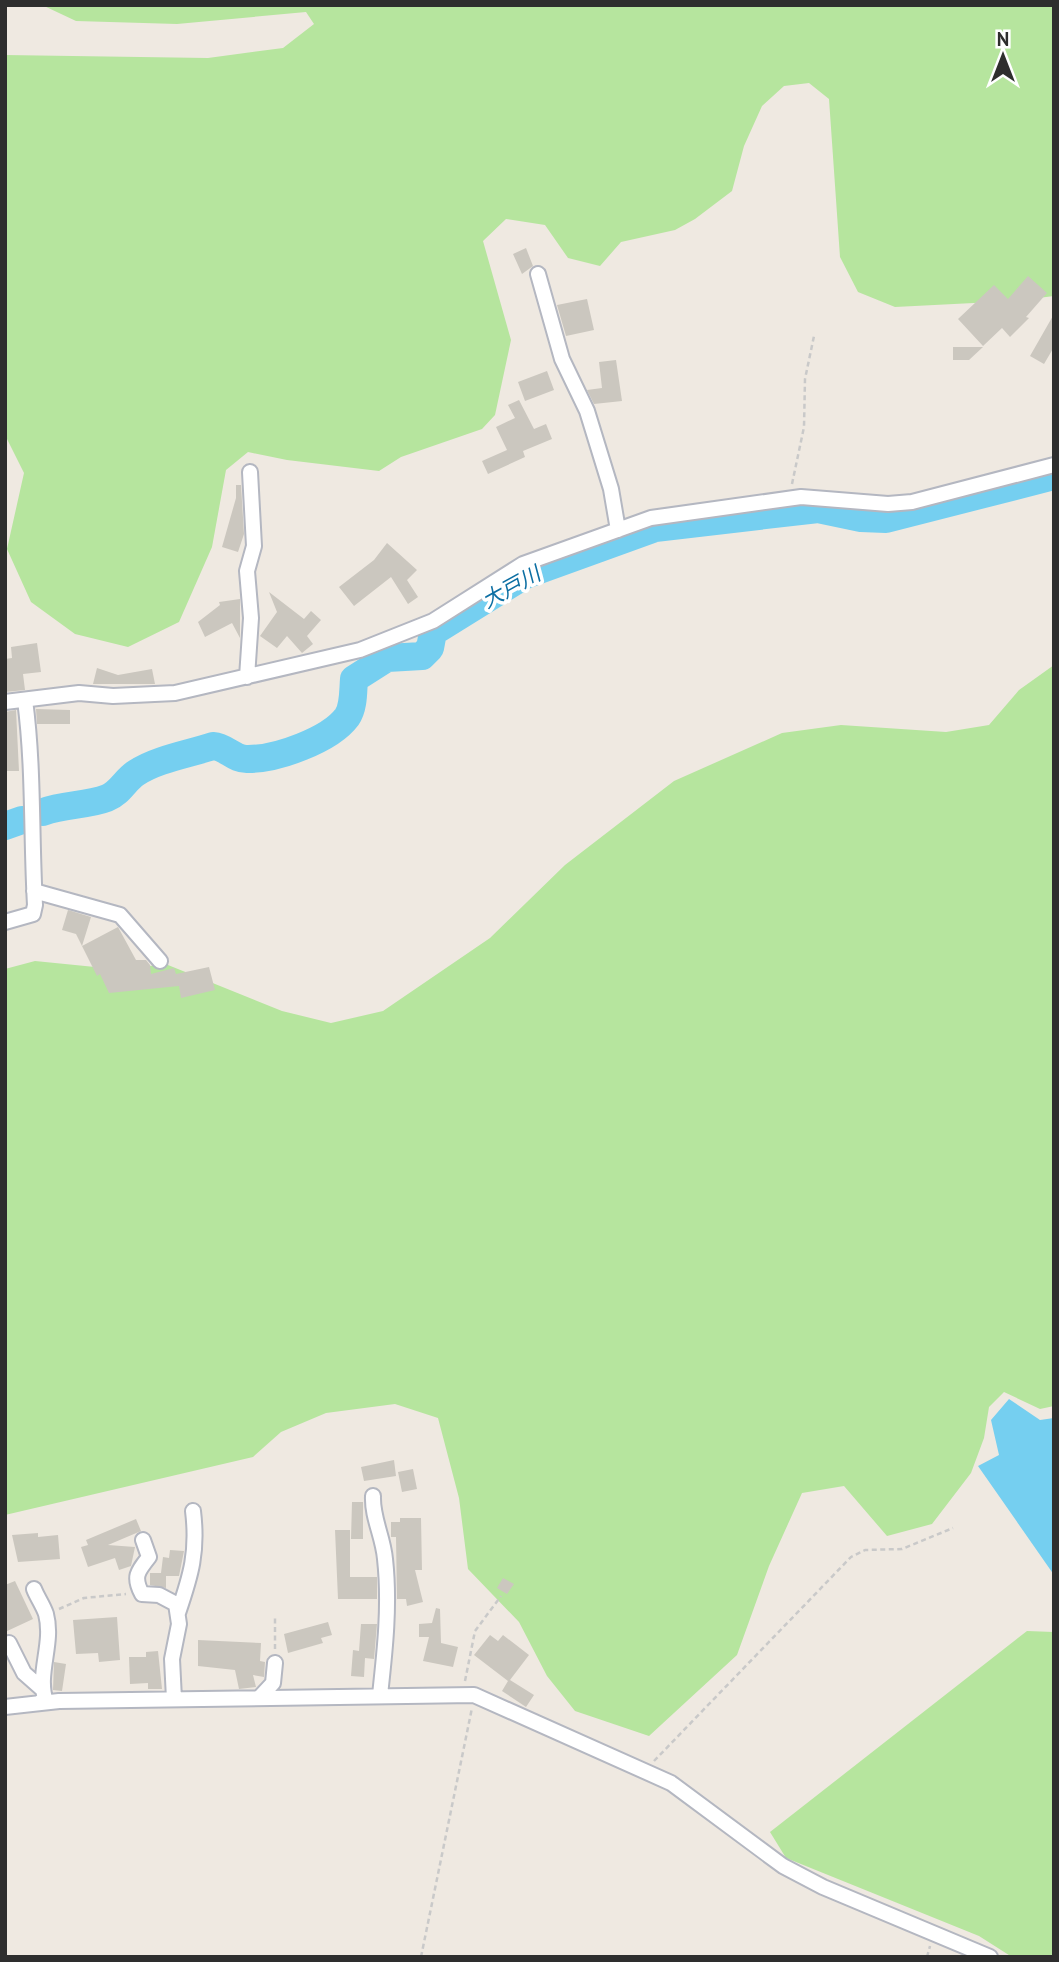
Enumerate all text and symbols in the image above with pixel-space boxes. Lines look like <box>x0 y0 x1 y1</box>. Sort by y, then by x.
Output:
north arrow <box>968 21 1038 91</box>
text: N <box>997 27 1009 51</box>
water label: 大戸川 <box>477 559 547 614</box>

